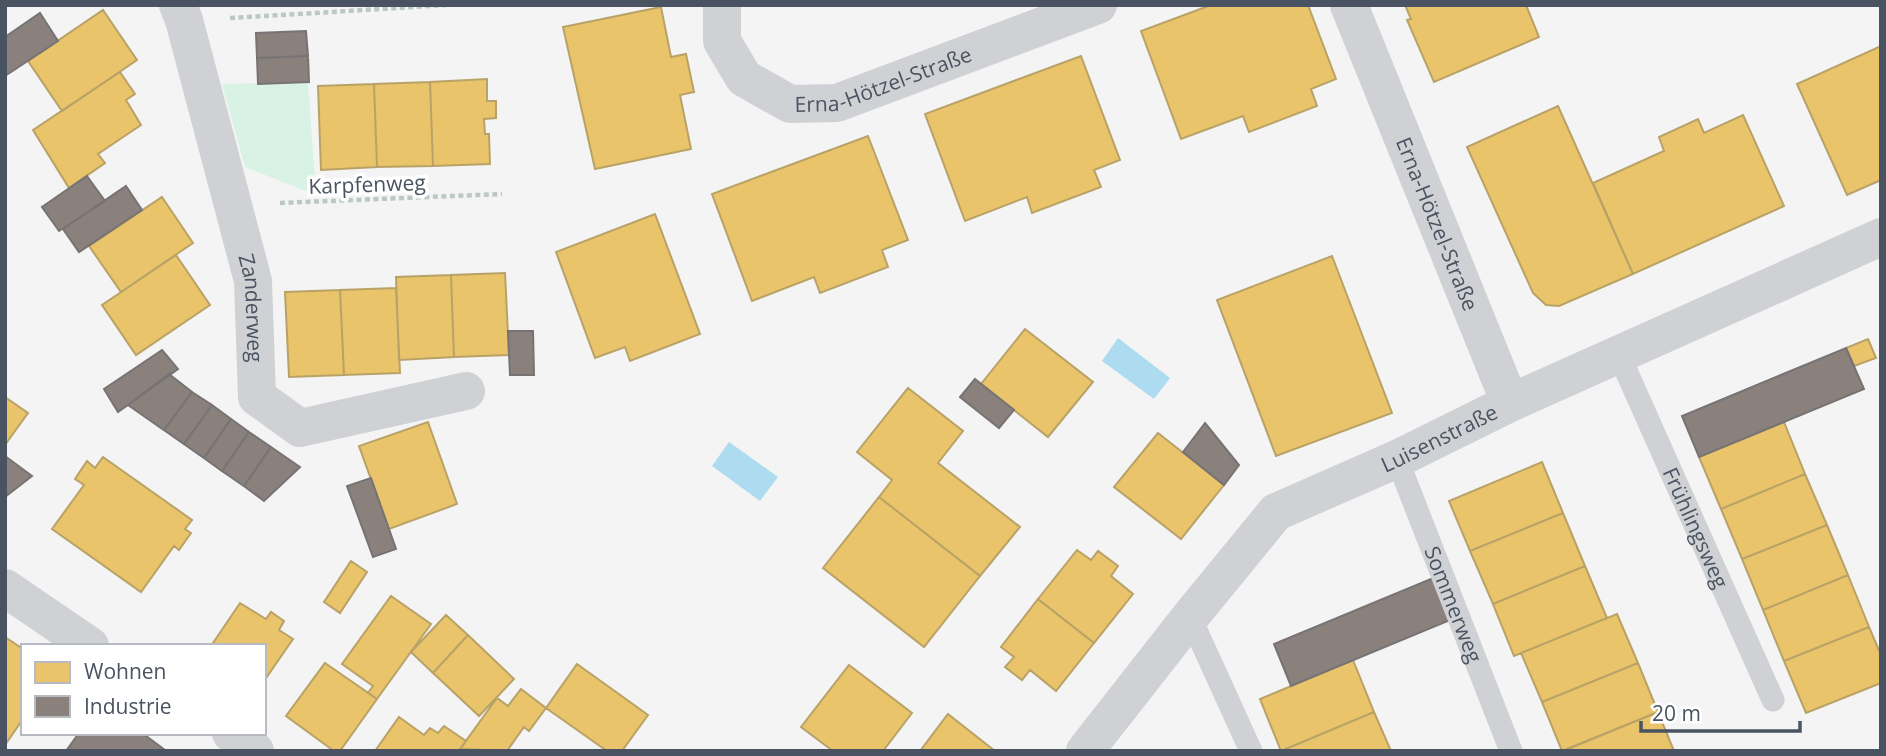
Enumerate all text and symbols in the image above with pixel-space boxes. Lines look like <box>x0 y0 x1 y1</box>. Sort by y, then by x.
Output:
street label: Erna-Hötzel-Straße <box>794 40 975 118</box>
street label: Erna-Hötzel-Straße <box>1390 133 1485 315</box>
street label: Karpfenweg <box>308 168 426 200</box>
street label: Zanderweg <box>232 251 270 363</box>
street label: Luisenstraße <box>1376 398 1502 478</box>
street label: Frühlingsweg <box>1657 463 1735 592</box>
street label: Sommerweg <box>1418 542 1489 667</box>
legend <box>21 644 266 735</box>
text: Wohnen <box>84 657 166 685</box>
scale bar <box>1641 690 1800 734</box>
text: Industrie <box>84 692 172 720</box>
text: 20 m <box>1652 699 1701 727</box>

